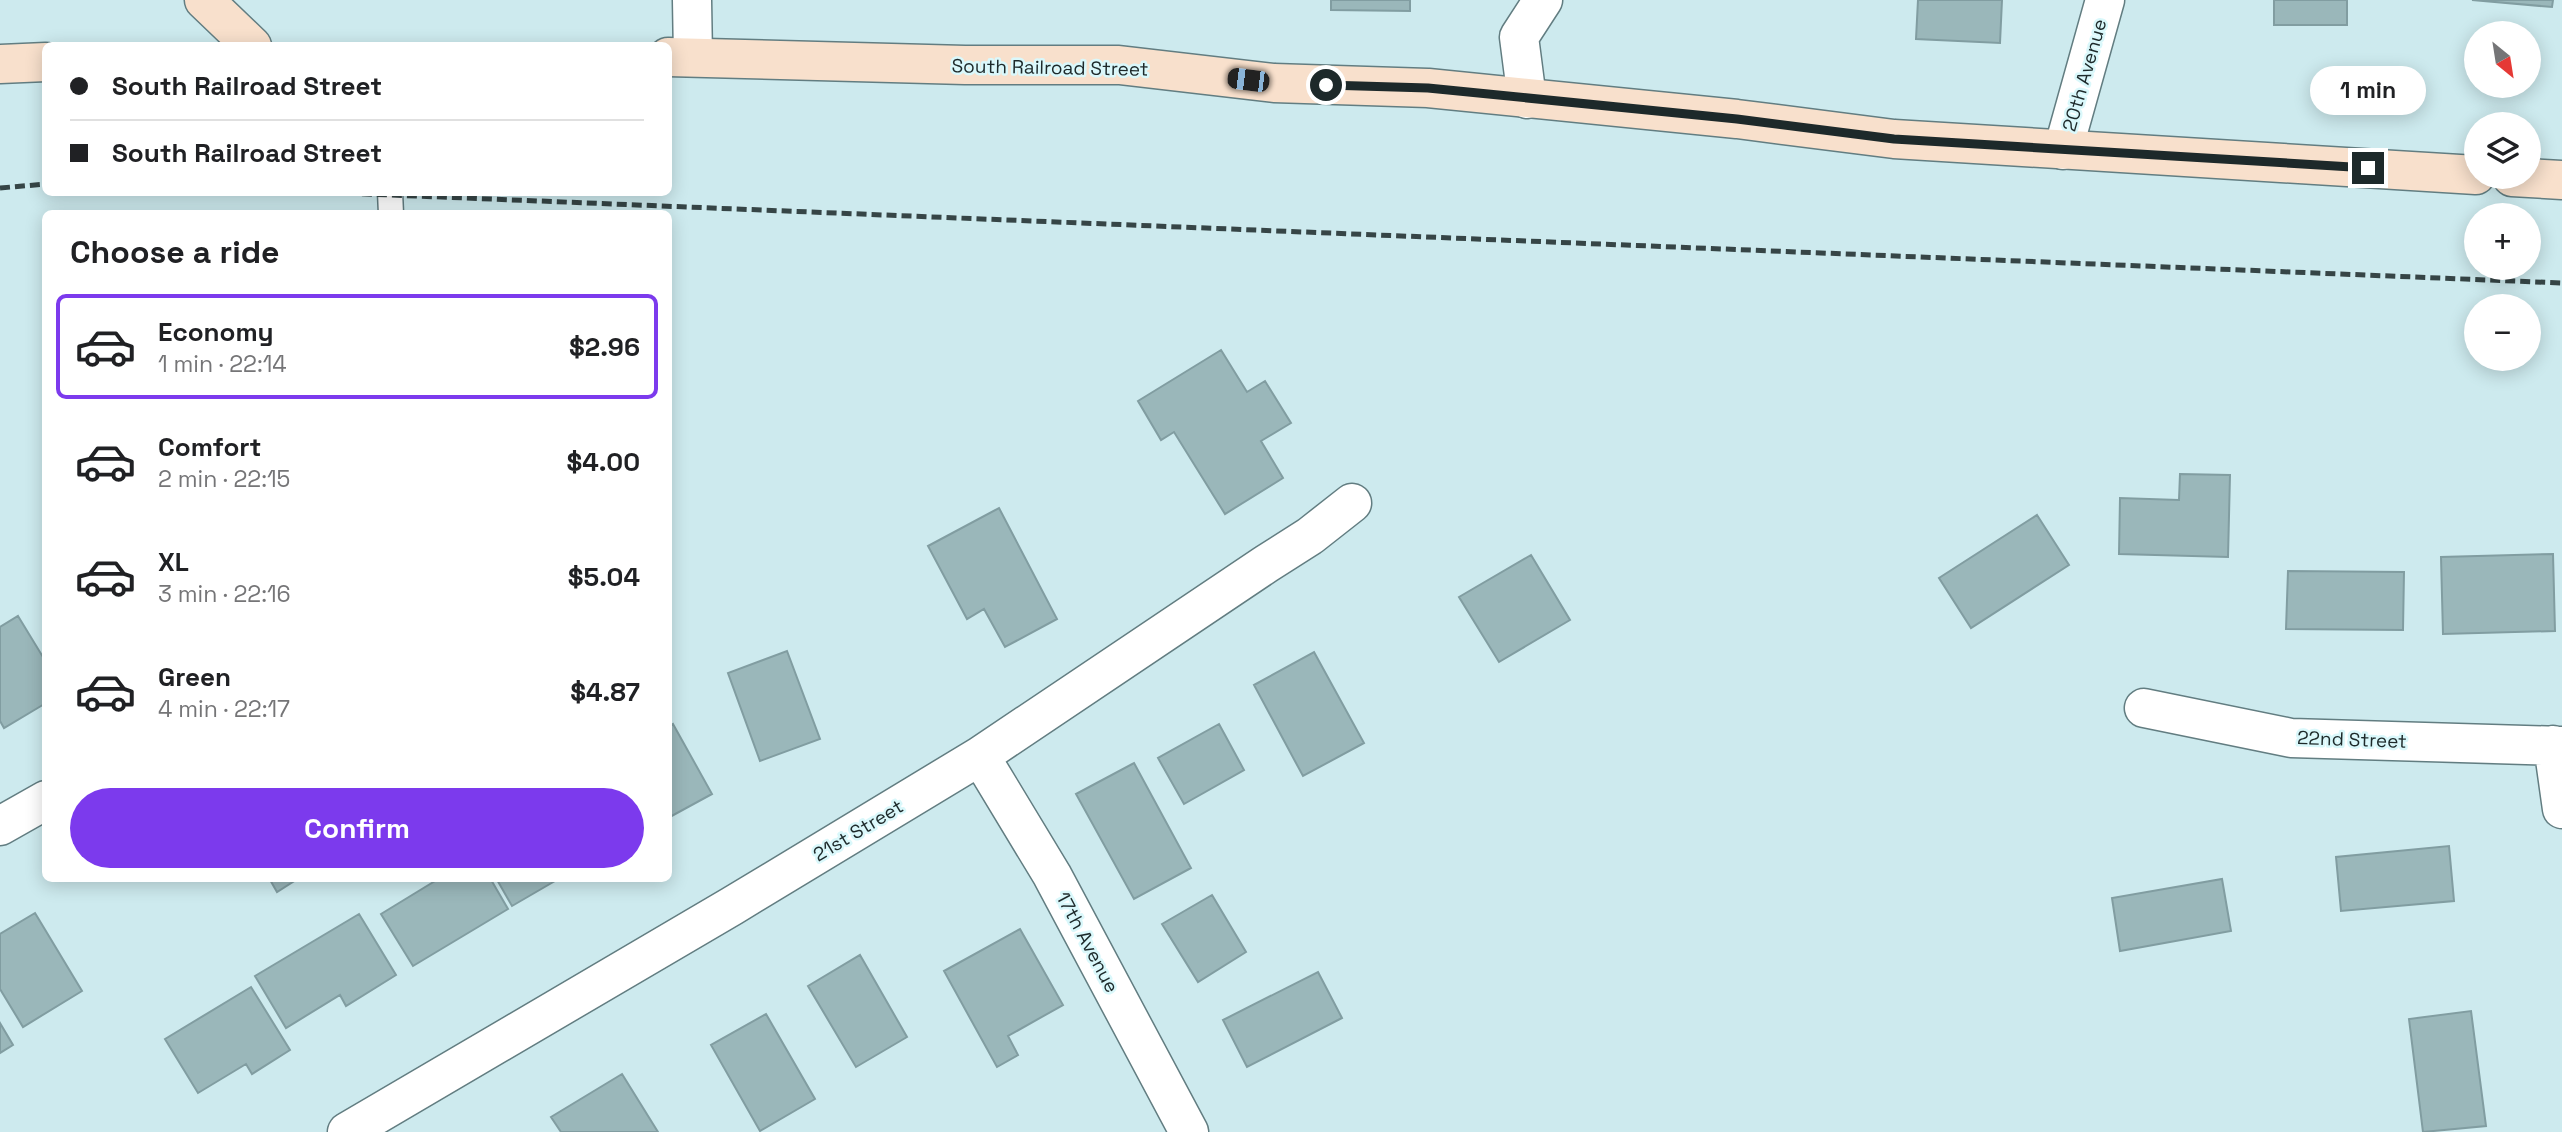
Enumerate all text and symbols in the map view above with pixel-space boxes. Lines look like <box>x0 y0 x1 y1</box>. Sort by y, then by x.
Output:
street label: 20th Avenue <box>2057 16 2112 134</box>
north arrow <box>2464 21 2541 98</box>
map controls <box>2464 21 2541 371</box>
street label: South Railroad Street <box>951 53 1149 82</box>
callout: 1 min <box>2310 66 2426 116</box>
car <box>1226 67 1271 93</box>
text: South Railroad Street <box>112 69 382 103</box>
route start <box>1310 69 1342 101</box>
text: 1 min <box>2340 75 2396 105</box>
button: layers <box>2464 112 2541 189</box>
text: South Railroad Street <box>112 136 382 170</box>
route end <box>2352 152 2384 184</box>
button: + <box>2464 203 2541 280</box>
text: Choose a ride <box>70 232 280 272</box>
button: − <box>2464 294 2541 371</box>
icon: car <box>74 315 137 378</box>
text: Economy <box>158 315 274 349</box>
text: $2.96 <box>569 330 640 364</box>
text: 1 min · 22:14 <box>158 349 287 379</box>
icon: car <box>74 430 137 493</box>
text: Comfort <box>158 430 261 464</box>
text: $4.00 <box>567 445 640 479</box>
text: 2 min · 22:15 <box>158 464 290 494</box>
icon: car <box>74 545 137 608</box>
text: XL <box>158 545 189 579</box>
text: $5.04 <box>568 560 640 594</box>
text: 3 min · 22:16 <box>158 579 291 609</box>
icon: car <box>74 660 137 723</box>
text: Green <box>158 660 231 694</box>
text: $4.87 <box>570 675 640 709</box>
text: 4 min · 22:17 <box>158 694 290 724</box>
street label: 22nd Street <box>2297 725 2407 754</box>
button: Confirm <box>70 788 644 868</box>
street label: 21st Street <box>809 794 908 867</box>
street label: 17th Avenue <box>1051 887 1125 997</box>

